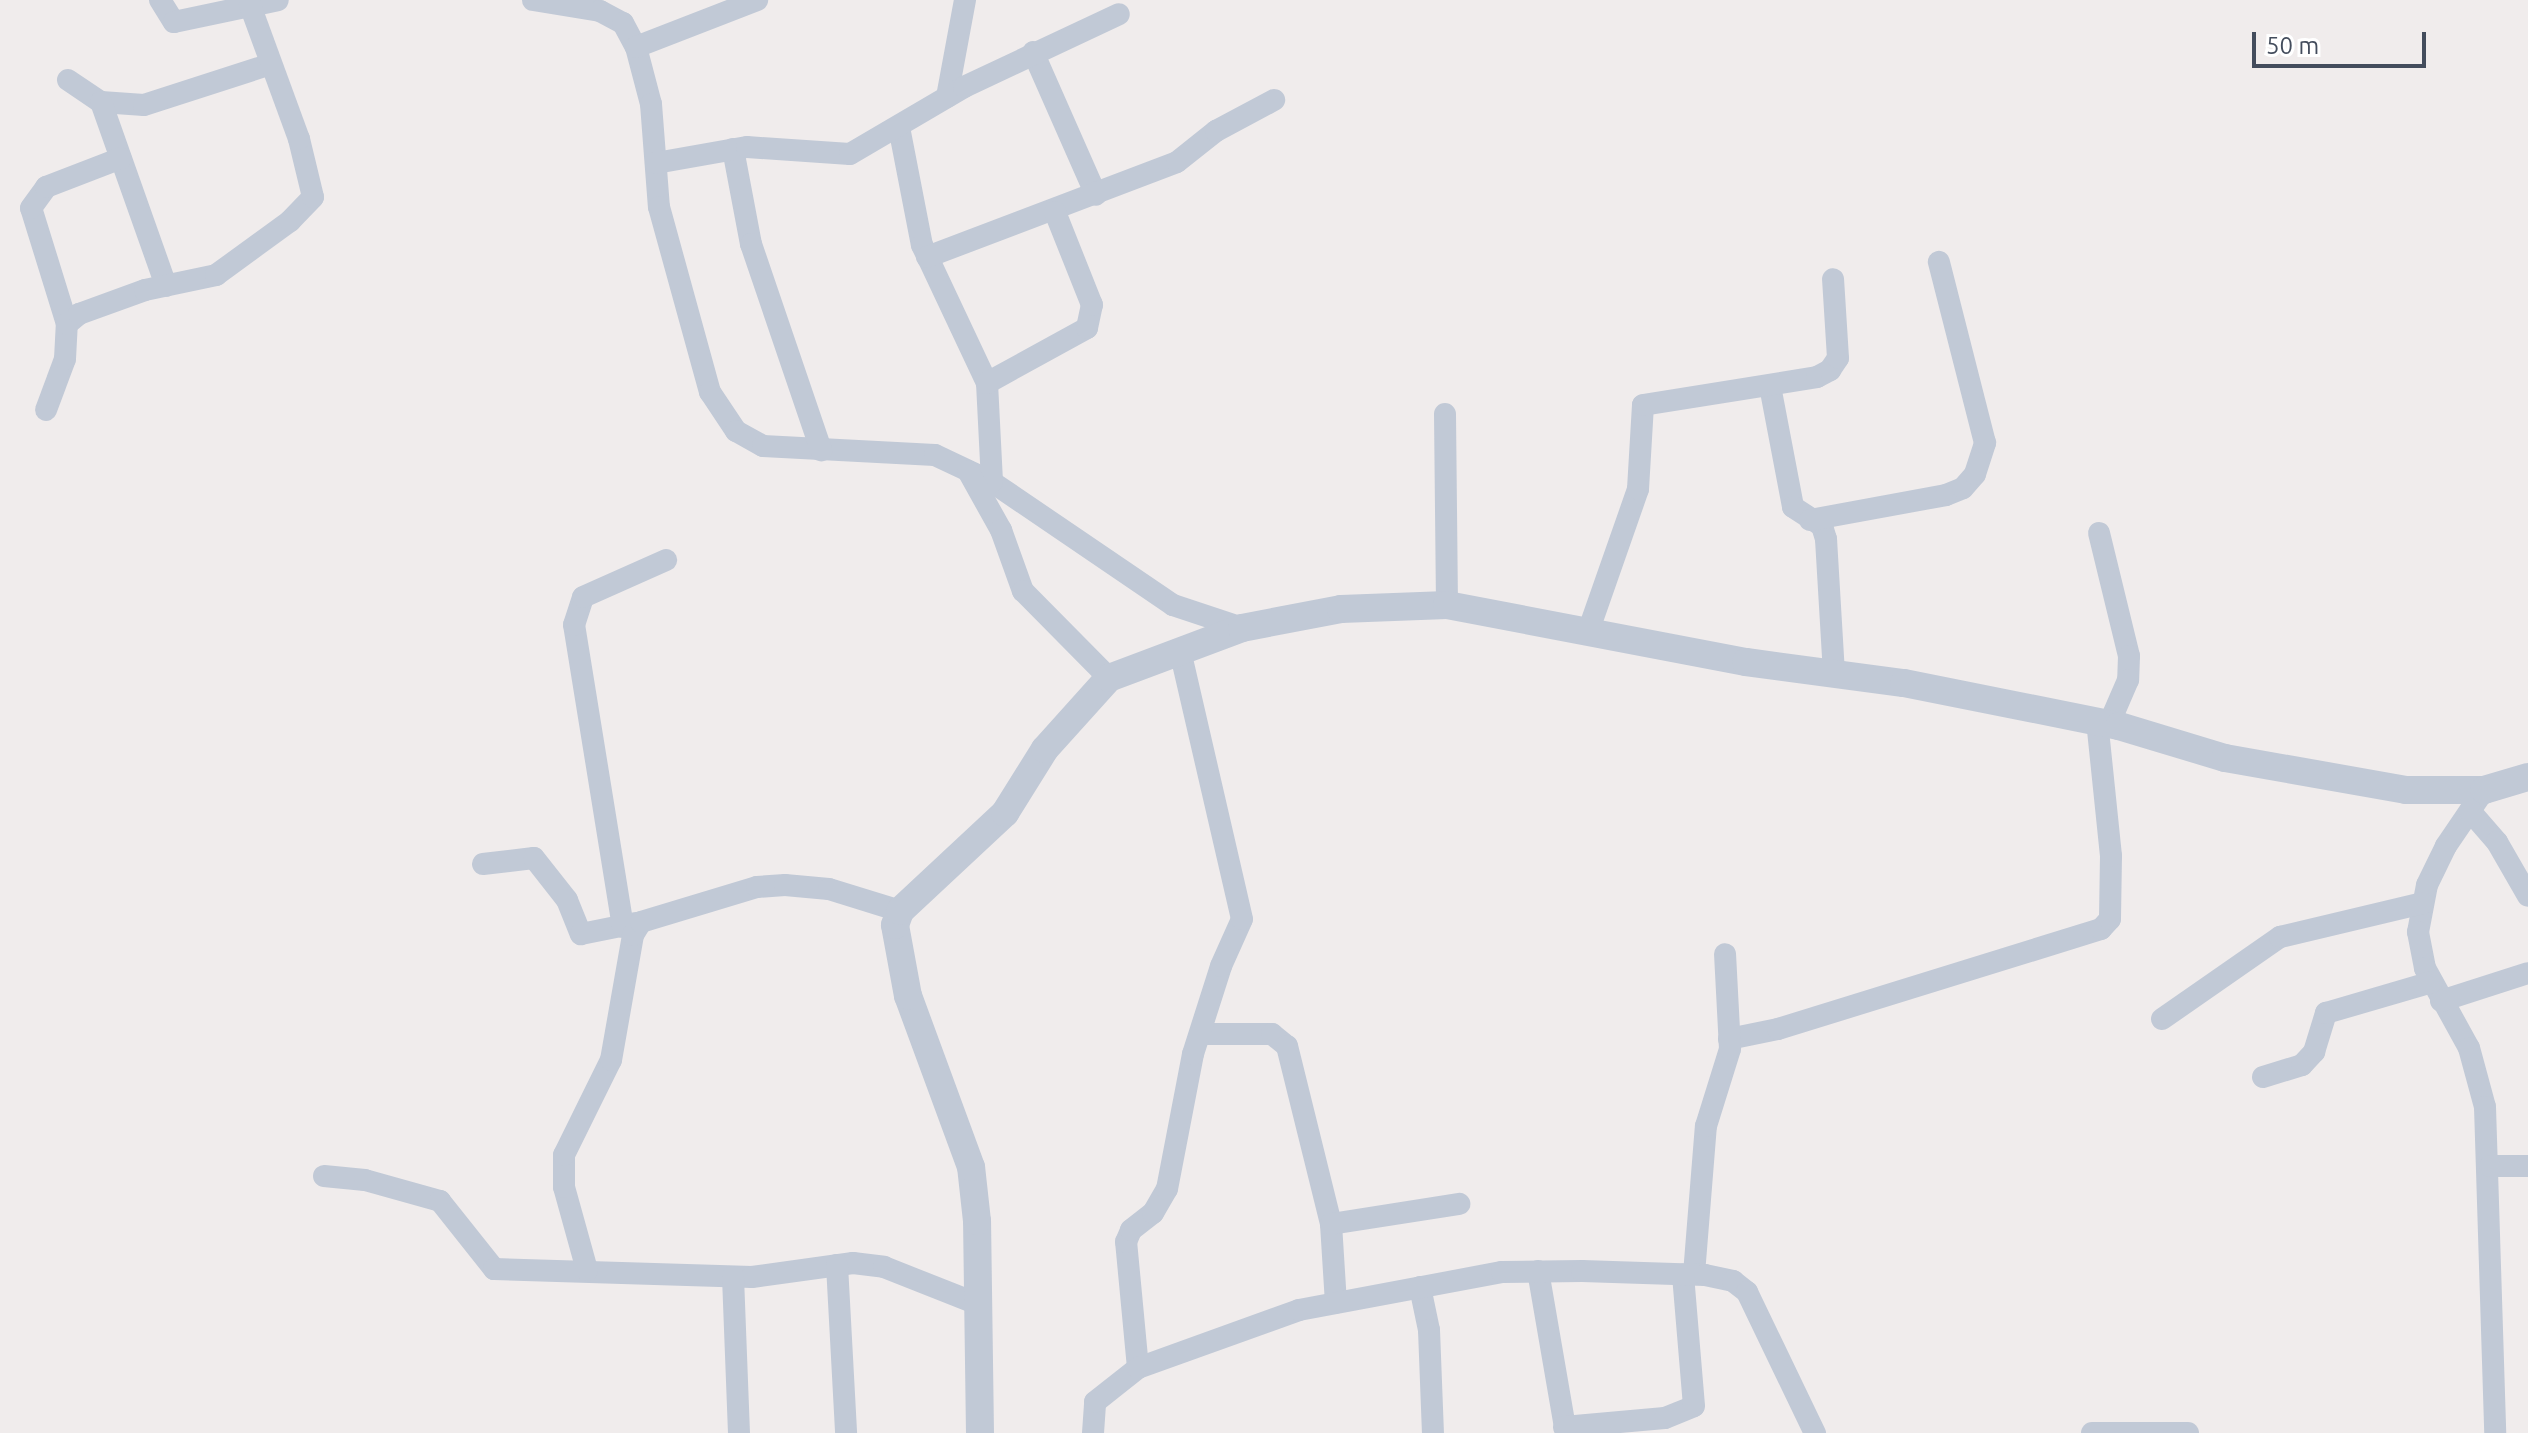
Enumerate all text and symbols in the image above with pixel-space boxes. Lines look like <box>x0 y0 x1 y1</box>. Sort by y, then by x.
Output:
scale bar <box>2256 16 2430 66</box>
text: 50 m <box>2266 32 2319 59</box>

